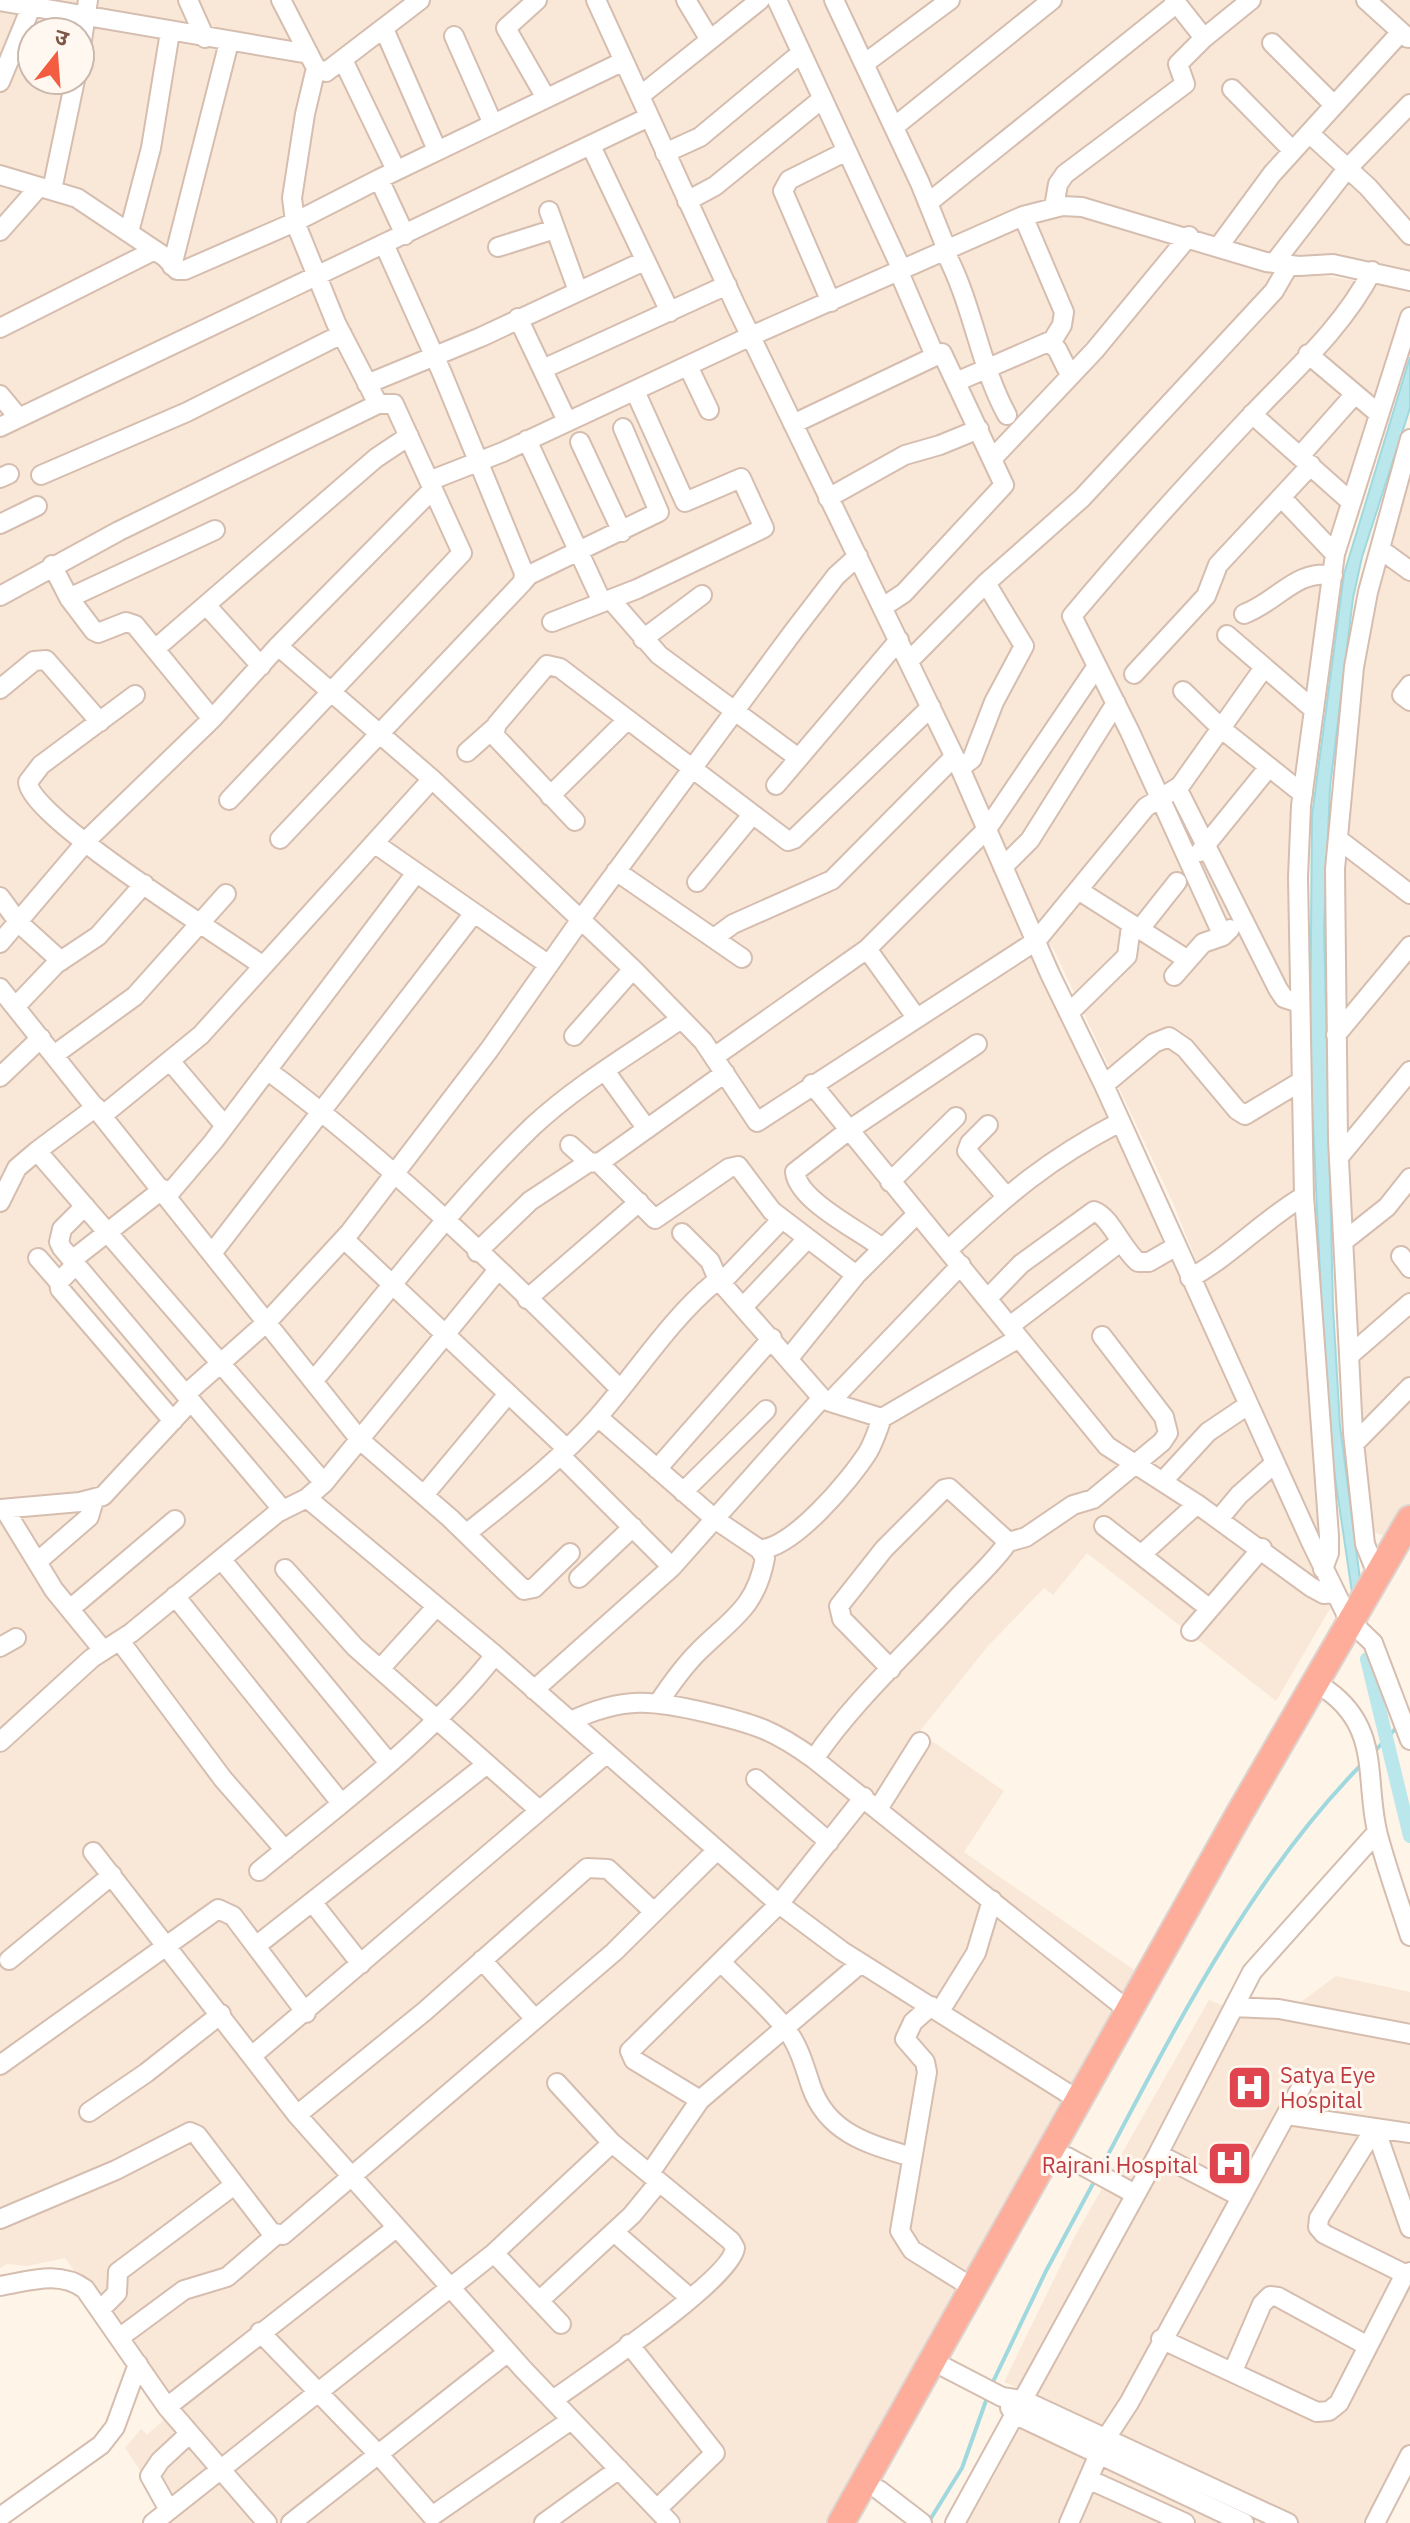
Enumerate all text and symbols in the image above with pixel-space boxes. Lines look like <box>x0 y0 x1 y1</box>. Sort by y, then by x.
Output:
north arrow <box>16 16 96 96</box>
text: उ <box>52 21 73 52</box>
place label: Satya Eye Hospital <box>1280 2060 1376 2114</box>
hospital icon: Satya Eye Hospital <box>1225 2063 1273 2111</box>
hospital icon: Rajrani Hospital <box>1205 2140 1253 2188</box>
place label: Rajrani Hospital <box>1042 2150 1198 2179</box>

